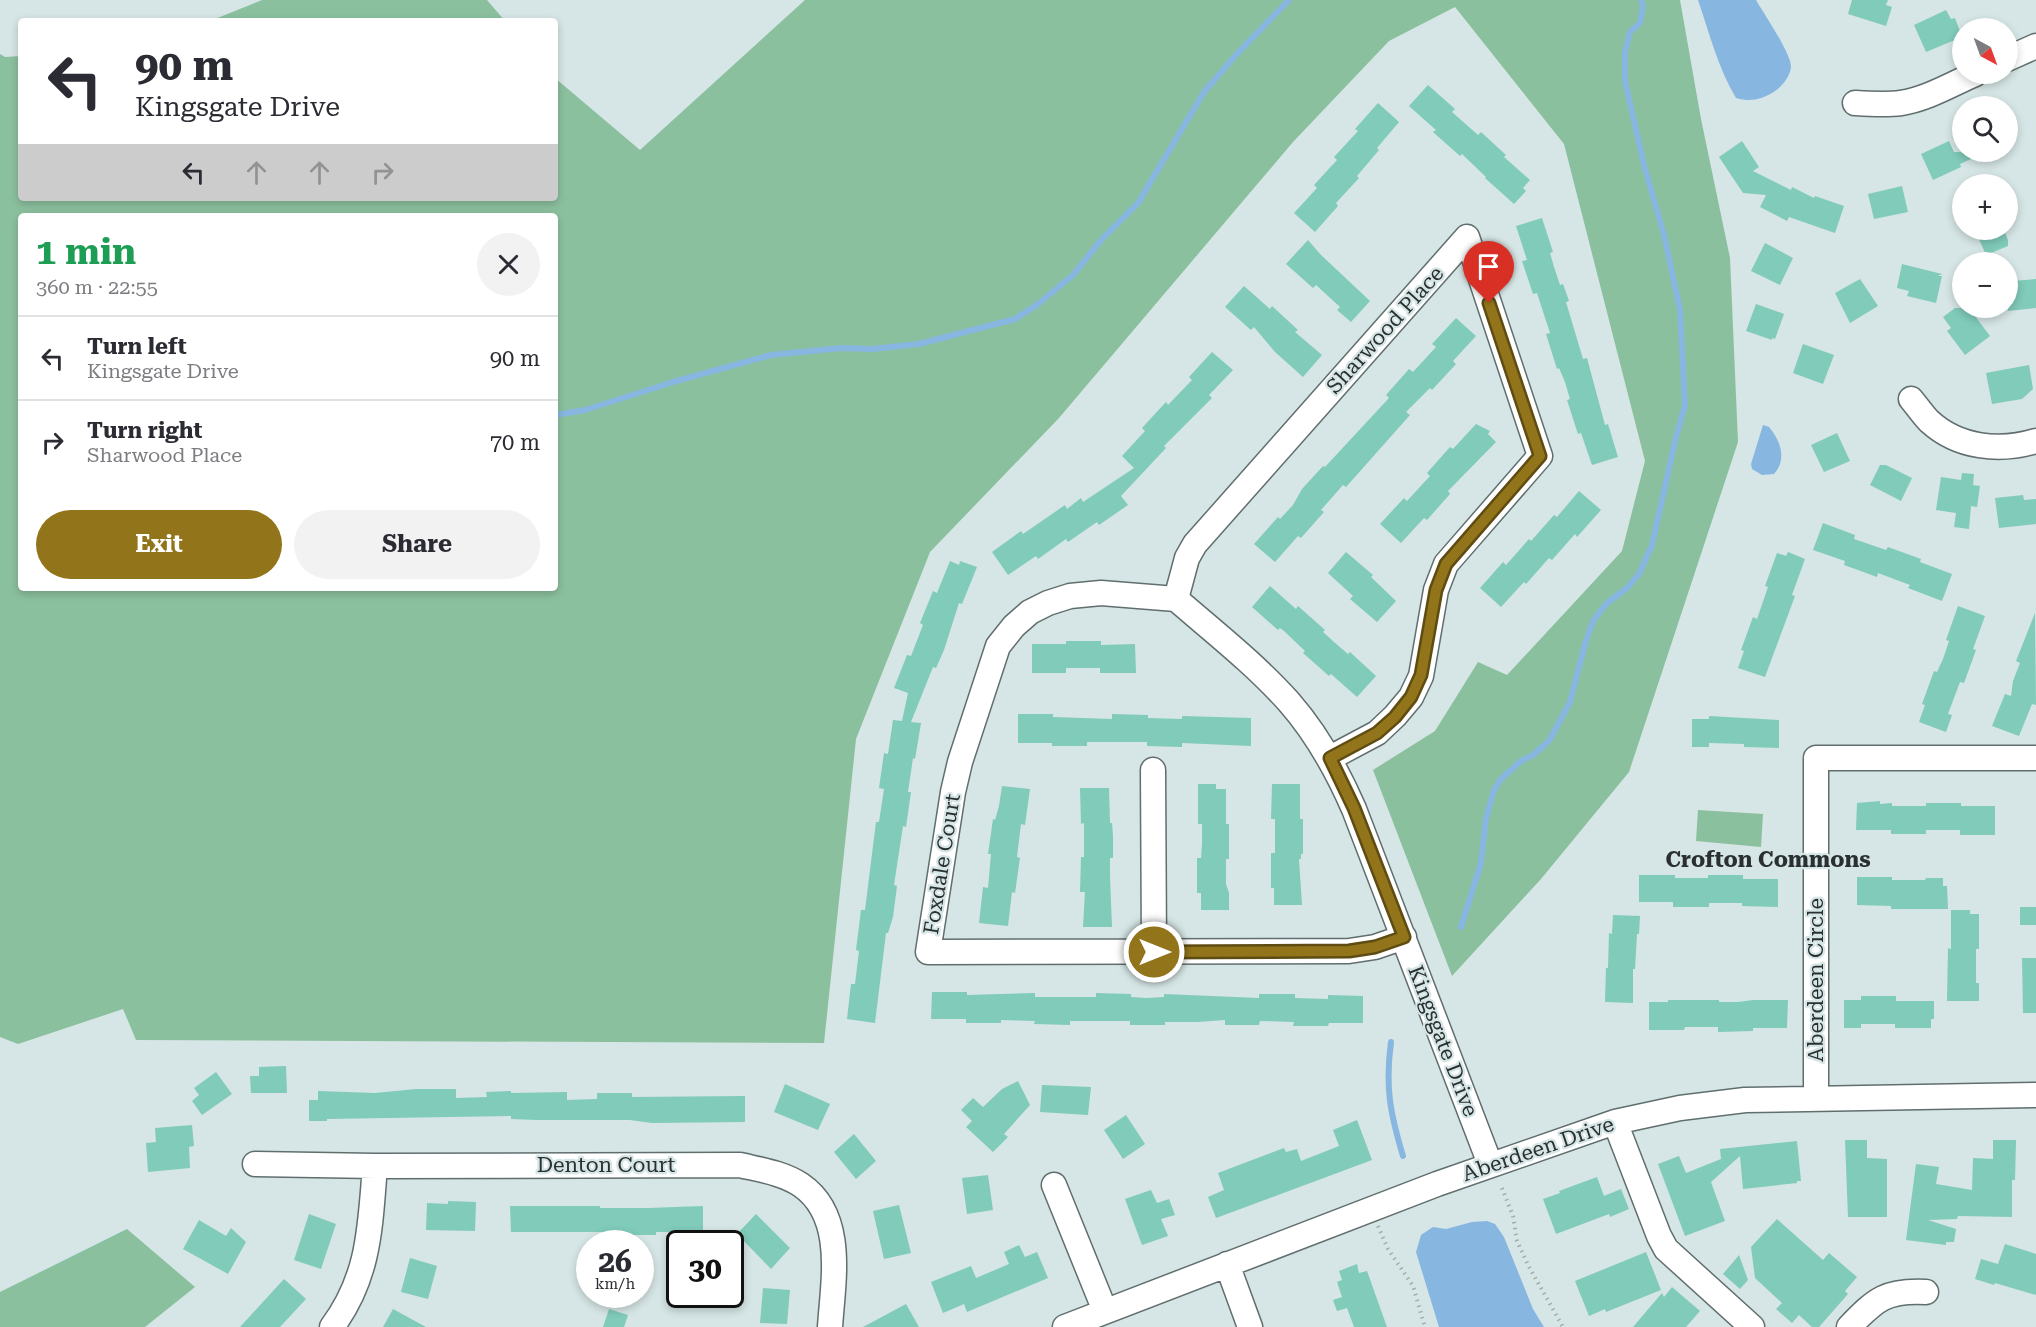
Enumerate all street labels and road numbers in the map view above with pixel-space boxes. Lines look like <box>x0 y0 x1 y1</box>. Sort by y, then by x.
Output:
street label: Sharwood Place <box>1322 261 1448 399</box>
street label: Foxdale Court <box>919 792 965 936</box>
street label: Aberdeen Circle <box>1804 898 1828 1062</box>
street label: Kingsgate Drive <box>1403 962 1483 1120</box>
street label: Aberdeen Drive <box>1459 1112 1617 1186</box>
street label: Denton Court <box>537 1153 676 1177</box>

